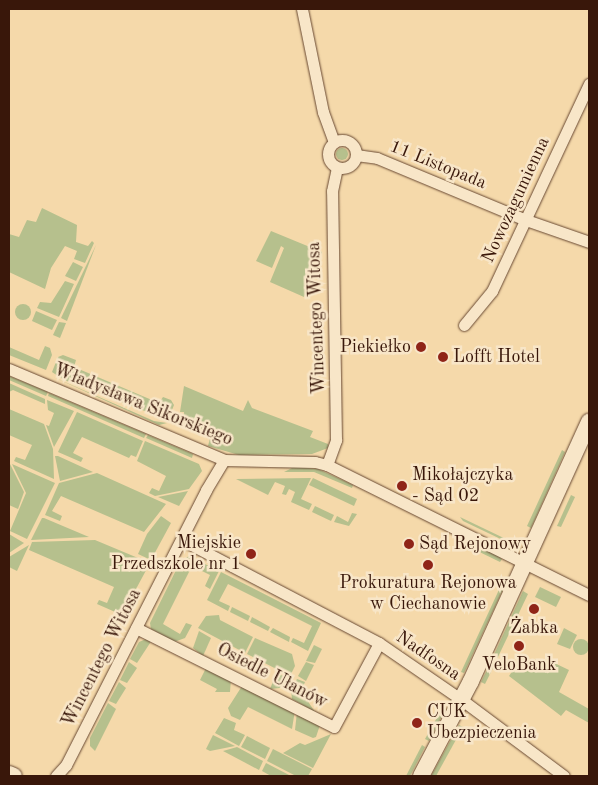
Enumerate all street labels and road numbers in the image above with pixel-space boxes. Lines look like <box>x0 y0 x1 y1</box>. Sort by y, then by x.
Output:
street label: Nowozagumienna <box>477 134 555 266</box>
street label: 11 Listopada <box>386 136 490 194</box>
street label: Wincentego Witosa <box>304 241 330 395</box>
street label: Władysława Sikorskiego <box>50 359 236 451</box>
street label: Wincentego Witosa <box>58 585 146 731</box>
street label: Nadfosna <box>392 627 464 685</box>
street label: Osiedle Ułanów <box>213 639 331 713</box>

